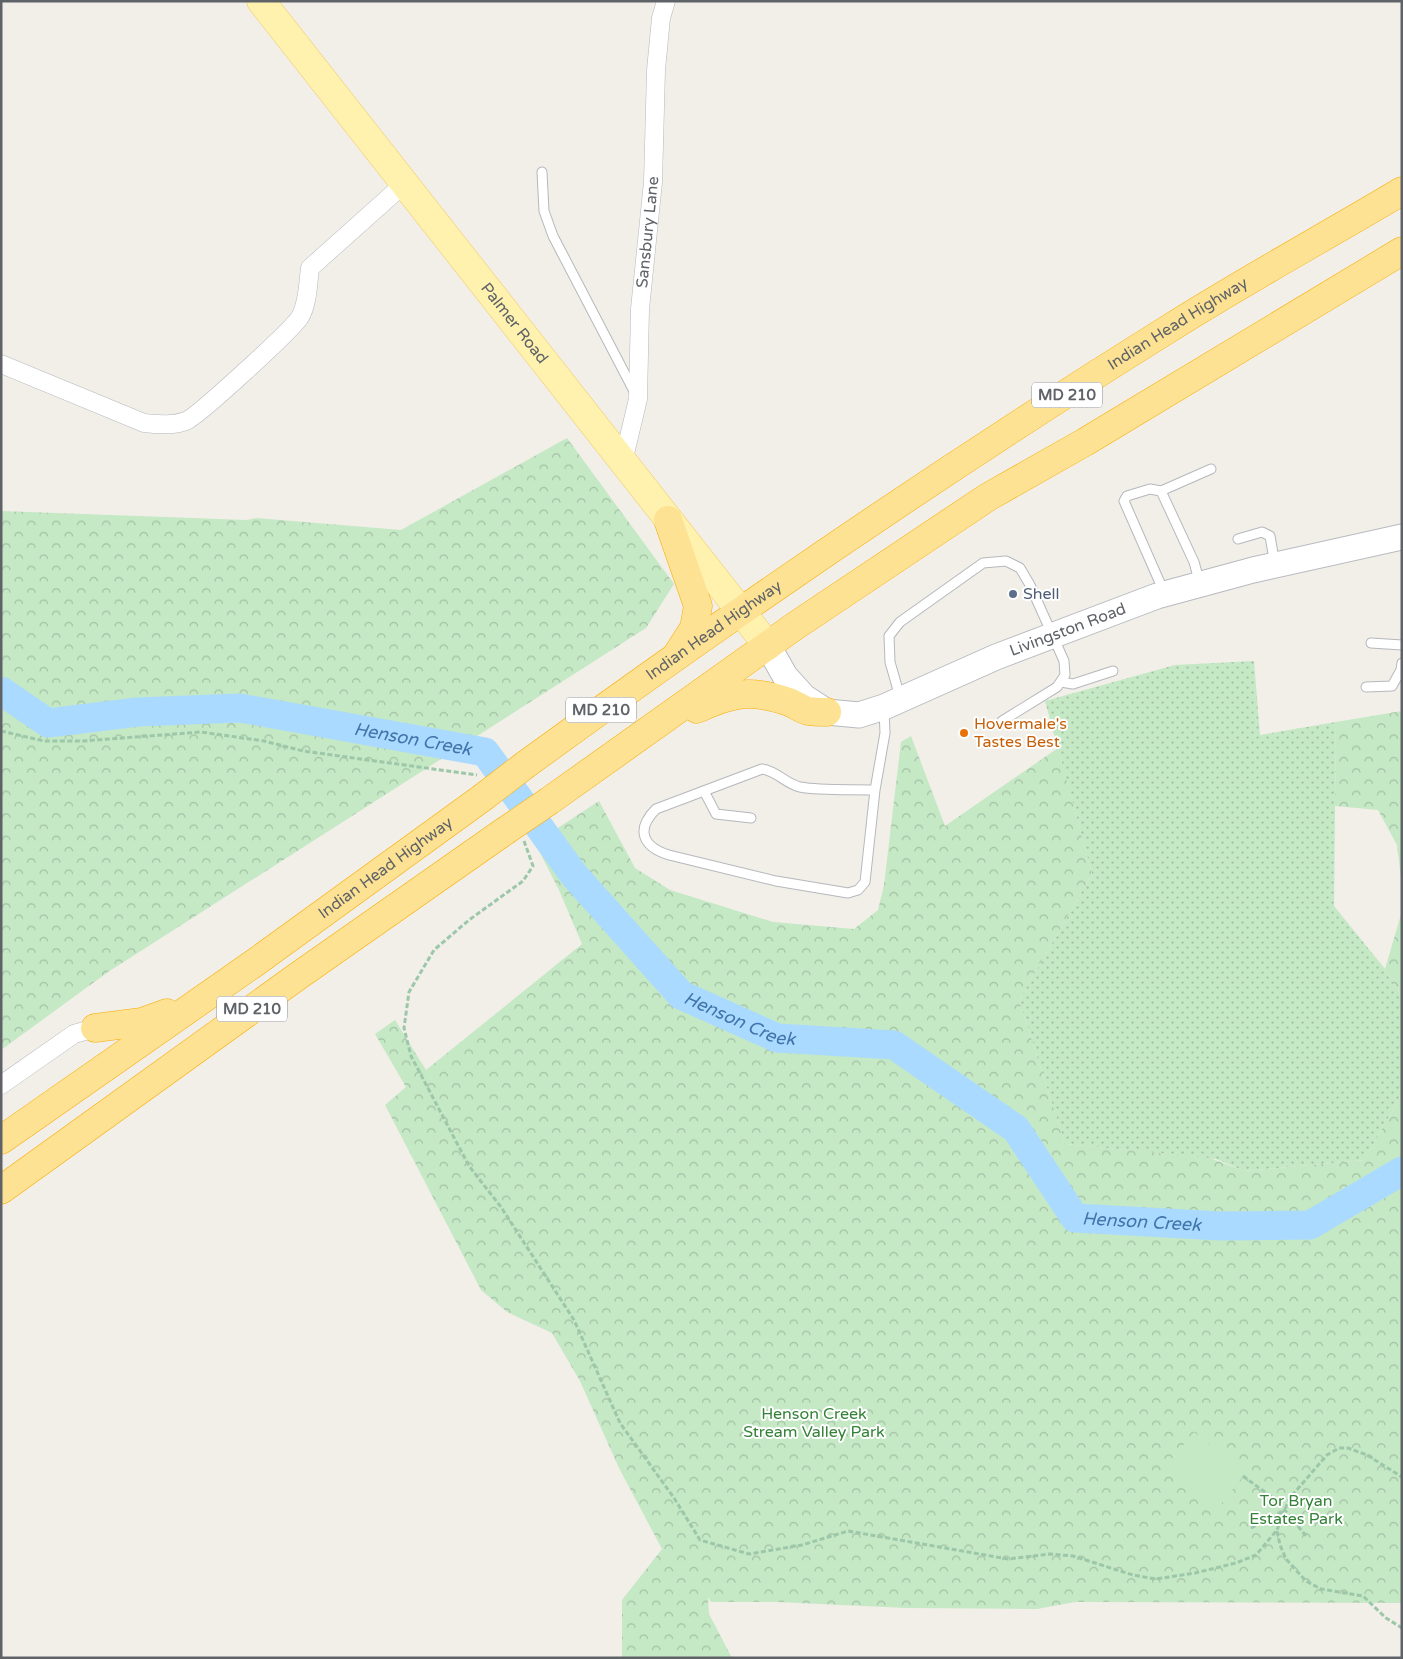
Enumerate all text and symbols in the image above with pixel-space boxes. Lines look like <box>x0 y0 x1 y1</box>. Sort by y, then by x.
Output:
street label: Sansbury Lane <box>632 176 663 289</box>
street label: Indian Head Highway <box>1104 273 1252 375</box>
street label: Palmer Road <box>476 279 552 368</box>
road number: MD 210 <box>1032 382 1102 408</box>
street label: Indian Head Highway <box>642 576 786 685</box>
place label: Shell <box>1023 584 1060 604</box>
marker: Shell <box>1007 588 1019 600</box>
street label: Livingston Road <box>1007 599 1129 661</box>
road number: MD 210 <box>566 698 636 722</box>
place label: Hovermale's Tastes Best <box>974 714 1067 752</box>
water label: Henson Creek <box>352 718 474 761</box>
marker: Hovermale's Tastes Best <box>958 727 970 739</box>
street label: Indian Head Highway <box>314 812 457 923</box>
water label: Henson Creek <box>680 987 797 1050</box>
road number: MD 210 <box>217 996 287 1022</box>
water label: Henson Creek <box>1081 1207 1203 1236</box>
park label: Henson Creek Stream Valley Park <box>743 1404 885 1442</box>
park label: Tor Bryan Estates Park <box>1249 1491 1343 1529</box>

